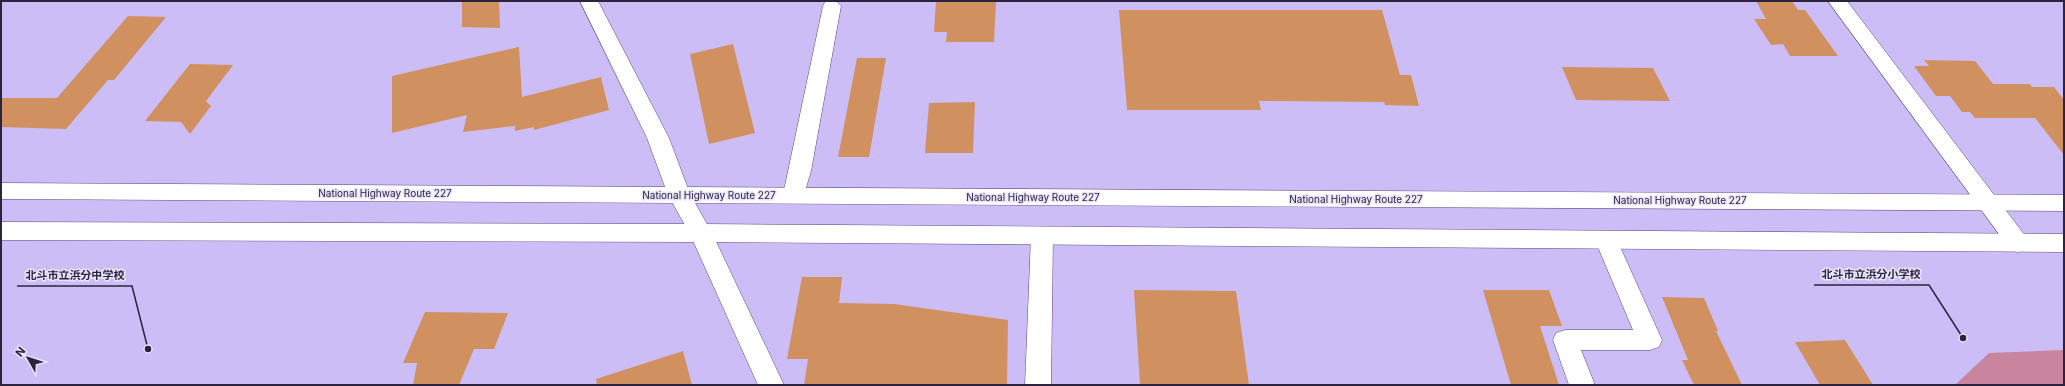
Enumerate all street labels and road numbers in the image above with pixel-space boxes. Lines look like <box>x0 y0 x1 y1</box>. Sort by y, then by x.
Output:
street label: National Highway Route 227 <box>318 187 452 199</box>
street label: National Highway Route 227 <box>642 189 776 201</box>
street label: National Highway Route 227 <box>966 191 1100 203</box>
street label: National Highway Route 227 <box>1289 193 1423 205</box>
street label: National Highway Route 227 <box>1613 194 1747 206</box>

